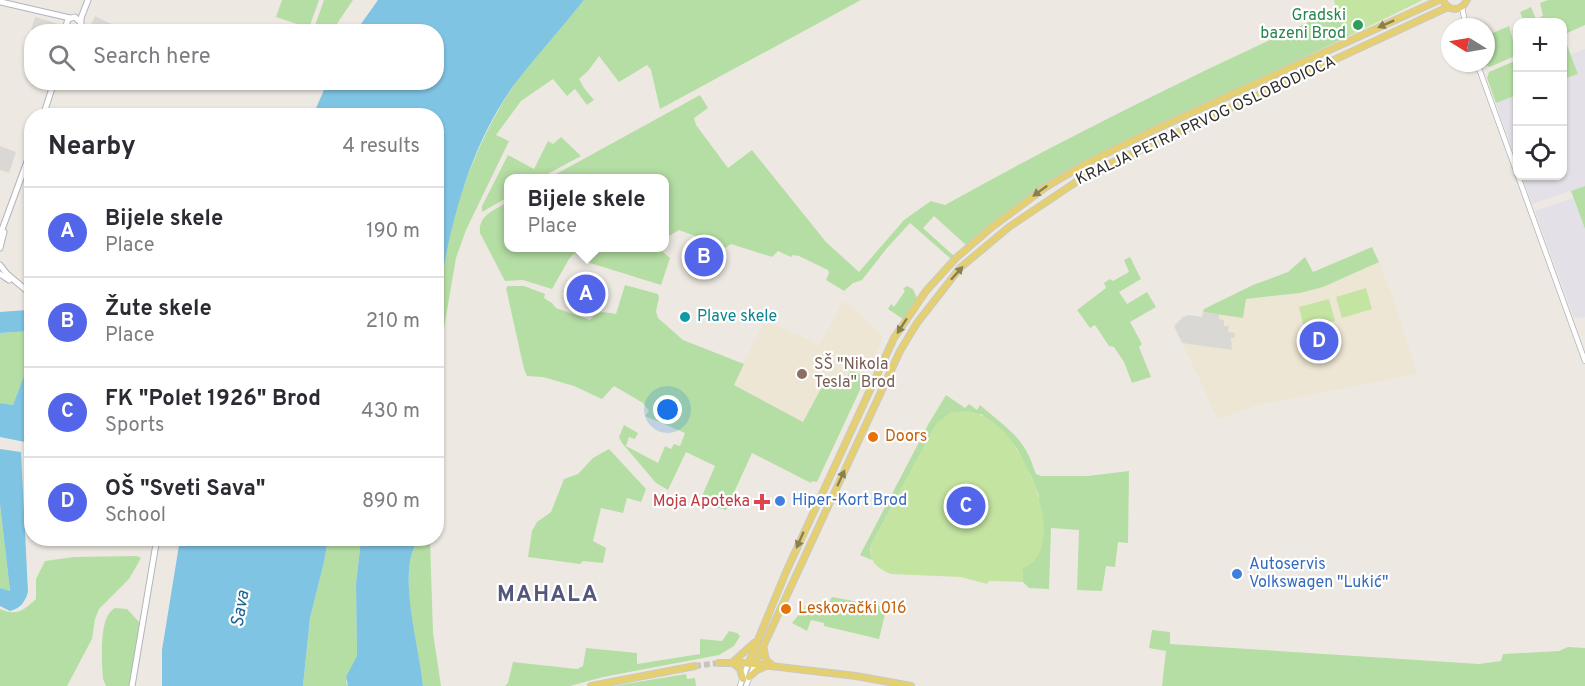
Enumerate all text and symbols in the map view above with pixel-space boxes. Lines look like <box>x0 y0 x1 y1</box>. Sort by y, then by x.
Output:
place label: Gradski bazeni Brod <box>1260 6 1346 44</box>
marker: Gradski bazeni Brod <box>1351 18 1365 32</box>
north arrow <box>1441 18 1495 72</box>
map controls <box>1513 18 1567 180</box>
button: + <box>1513 18 1567 72</box>
one-way arrow <box>1377 20 1394 29</box>
search box <box>24 24 444 90</box>
icon: search <box>45 41 78 74</box>
text: Search here <box>93 44 211 71</box>
street label: KRALJA PETRA PRVOG OSLOBODIOCA <box>1073 52 1339 190</box>
button: − <box>1513 72 1567 126</box>
button: locate <box>1513 126 1567 180</box>
text: Nearby <box>48 131 136 164</box>
text: 4 results <box>343 134 420 160</box>
popup <box>504 174 669 252</box>
one-way arrow <box>1033 185 1048 197</box>
text: Bijele skele <box>527 187 646 214</box>
text: Bijele skele <box>105 206 223 233</box>
text: Place <box>527 214 577 240</box>
text: A <box>60 219 75 245</box>
text: 190 m <box>366 219 420 245</box>
text: Place <box>105 233 155 259</box>
pin: B <box>684 234 724 280</box>
one-way arrow <box>950 265 964 280</box>
pin: A <box>566 272 606 316</box>
text: Žute skele <box>105 296 212 323</box>
place label: Plave skele <box>697 307 777 327</box>
text: B <box>61 309 74 335</box>
text: 210 m <box>366 309 420 335</box>
marker: Plave skele <box>678 310 692 324</box>
one-way arrow <box>896 318 908 334</box>
pin: D <box>1300 318 1338 364</box>
text: Place <box>105 323 155 349</box>
place label: SŠ "Nikola Tesla" Brod <box>814 353 895 393</box>
marker: SŠ "Nikola Tesla" Brod <box>795 367 809 381</box>
text: FK "Polet 1926" Brod <box>105 386 321 413</box>
your location <box>653 395 682 424</box>
text: C <box>61 399 74 425</box>
text: 430 m <box>361 399 420 425</box>
text: Sports <box>105 413 165 439</box>
place label: Doors <box>885 427 927 447</box>
marker: Doors <box>866 430 880 444</box>
one-way arrow <box>836 469 845 486</box>
text: OŠ "Sveti Sava" <box>105 476 266 503</box>
pin: C <box>946 484 986 528</box>
text: D <box>60 489 75 515</box>
text: 890 m <box>362 489 420 515</box>
place label: Hiper-Kort Brod <box>792 491 907 511</box>
place label: Moja Apoteka <box>653 492 750 512</box>
marker: Hiper-Kort Brod <box>773 494 787 508</box>
marker: Moja Apoteka <box>755 495 769 509</box>
text: School <box>105 503 166 529</box>
one-way arrow <box>795 532 805 550</box>
place label: Autoservis Volkswagen "Lukić" <box>1249 555 1388 593</box>
marker: Autoservis Volkswagen "Lukić" <box>1230 567 1244 581</box>
district label: MAHALA <box>497 582 599 609</box>
water label: Sava <box>226 588 256 629</box>
place label: Leskovački 016 <box>798 599 907 619</box>
marker: Leskovački 016 <box>779 602 793 616</box>

